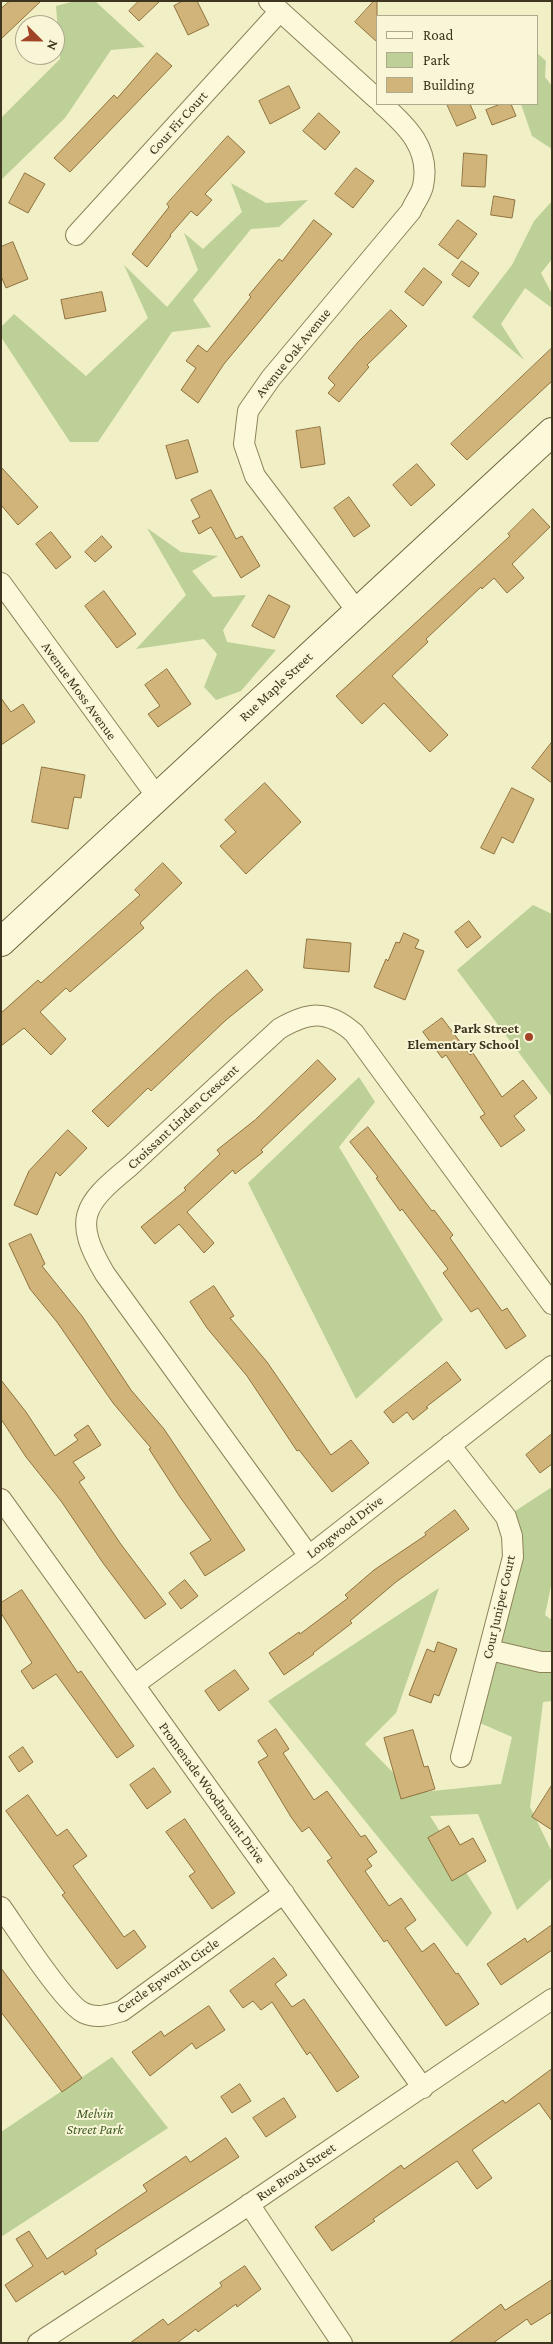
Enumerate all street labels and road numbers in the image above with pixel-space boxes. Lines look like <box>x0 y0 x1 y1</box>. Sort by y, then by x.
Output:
street label: Cour Fir Court <box>145 87 211 159</box>
street label: Avenue Oak Avenue <box>252 305 334 401</box>
street label: Avenue Moss Avenue <box>38 639 120 743</box>
street label: Rue Maple Street <box>236 649 316 725</box>
street label: Croissant Linden Crescent <box>124 1061 242 1173</box>
street label: Longwood Drive <box>303 1492 387 1562</box>
street label: Cour Juniper Court <box>479 1553 519 1661</box>
street label: Promenade Woodmount Drive <box>155 1719 269 1867</box>
street label: Cercle Epworth Circle <box>114 1934 222 2018</box>
street label: Rue Broad Street <box>253 2139 339 2205</box>

